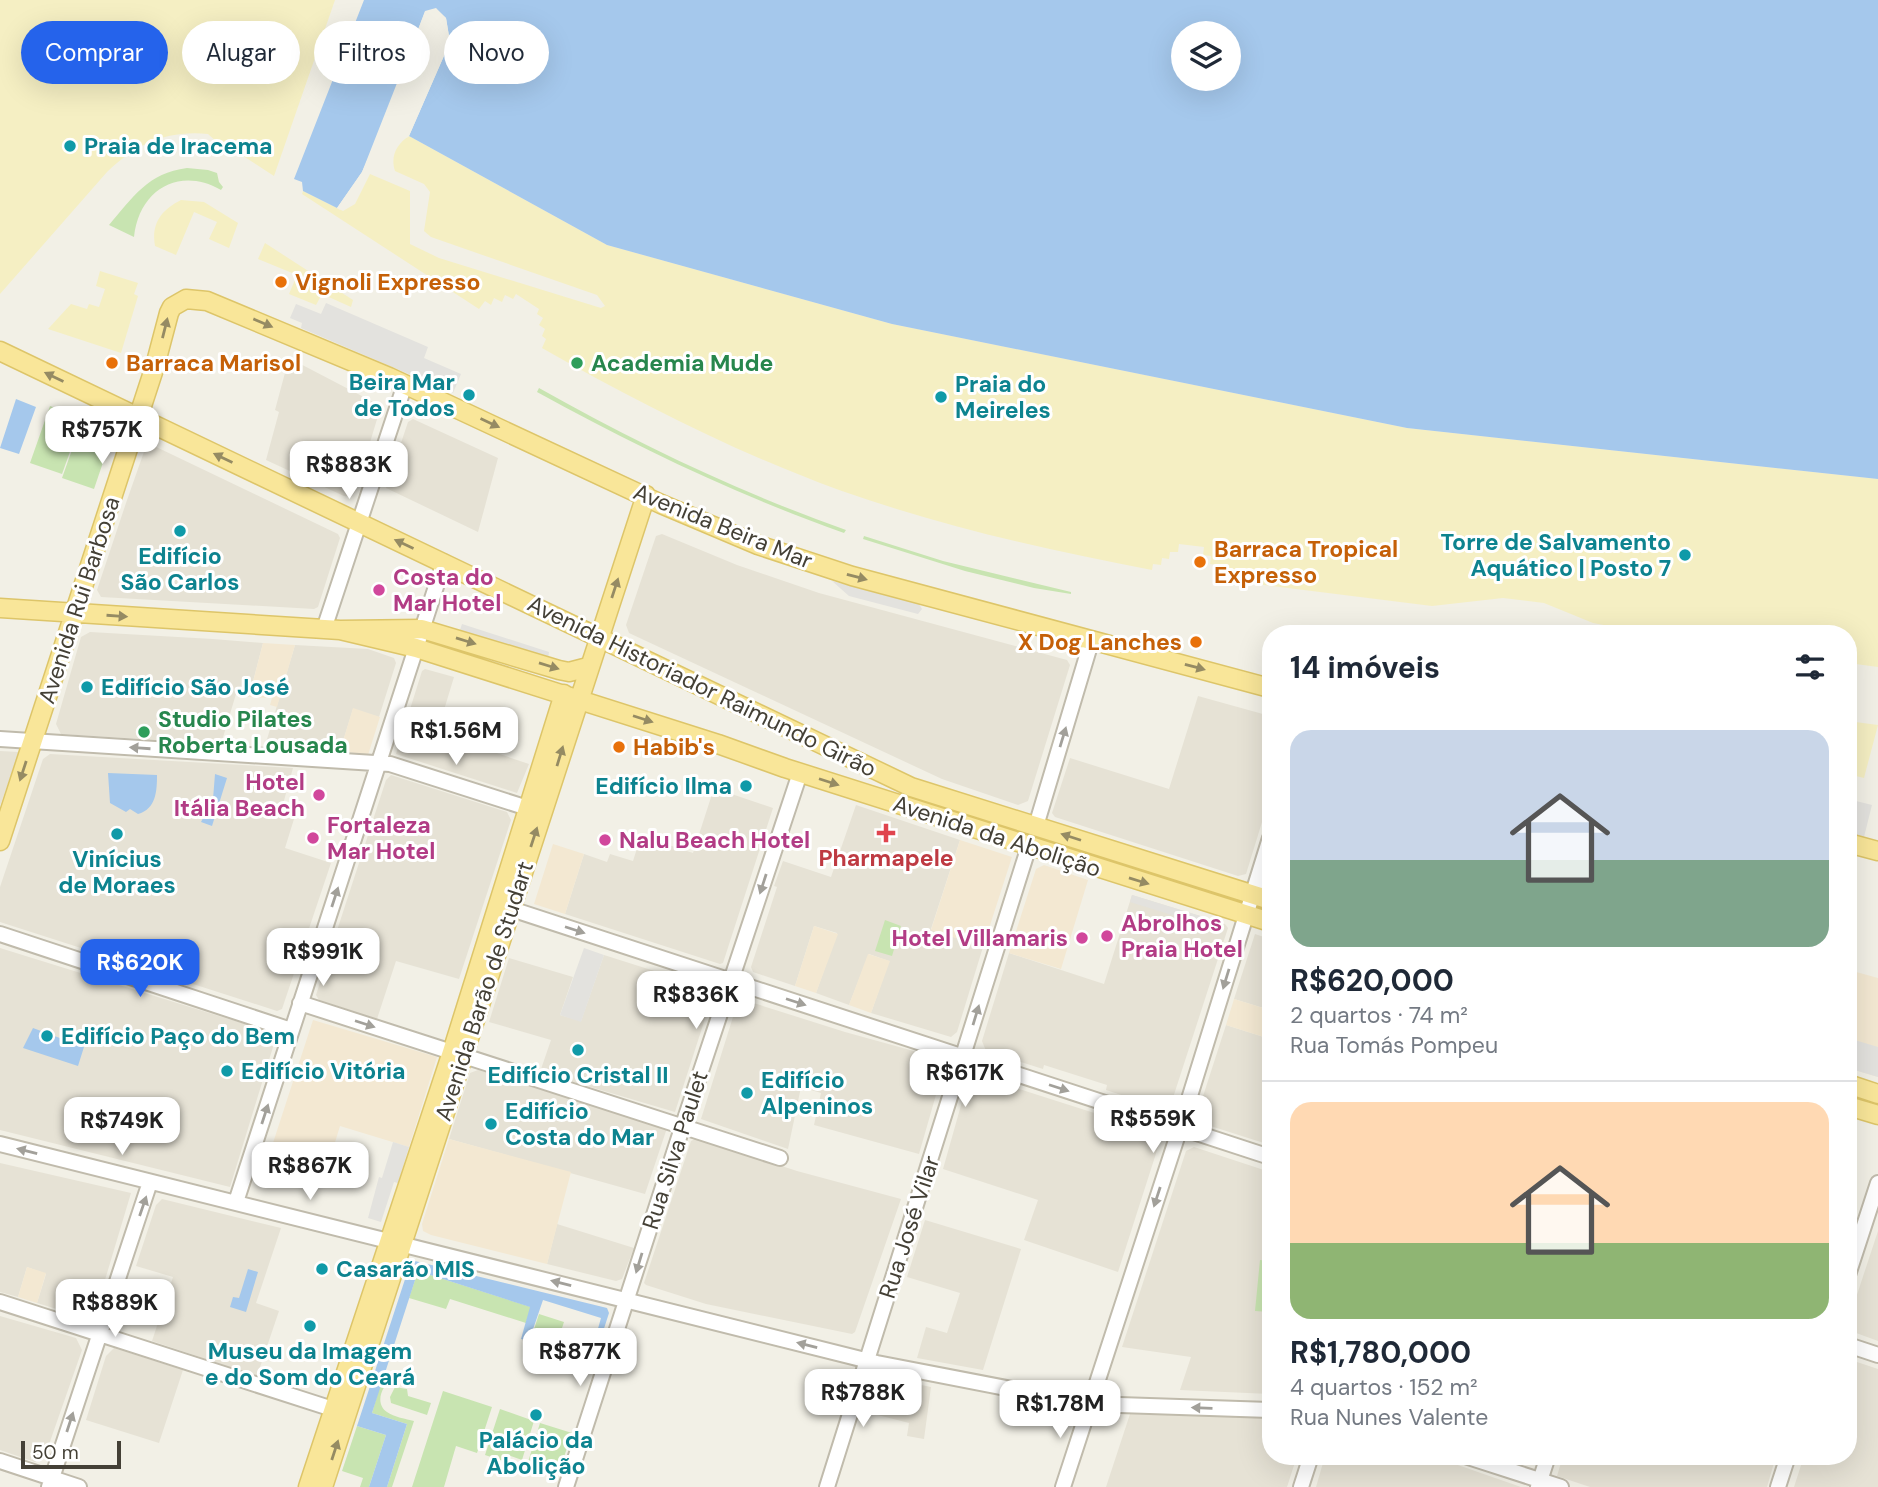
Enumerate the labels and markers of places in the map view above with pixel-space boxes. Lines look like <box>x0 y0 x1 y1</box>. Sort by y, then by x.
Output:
place label: Praia de Iracema <box>84 131 273 161</box>
marker: Praia de Iracema <box>62 138 78 154</box>
place label: Vignoli Expresso <box>295 267 481 297</box>
marker: Vignoli Expresso <box>273 274 289 290</box>
place label: Barraca Marisol <box>126 348 301 378</box>
place label: Academia Mude <box>591 348 773 378</box>
marker: Barraca Marisol <box>104 355 120 371</box>
marker: Academia Mude <box>569 355 585 371</box>
place label: Beira Mar de Todos <box>349 367 455 423</box>
place label: Praia do Meireles <box>955 369 1051 425</box>
marker: Beira Mar de Todos <box>461 387 477 403</box>
marker: Praia do Meireles <box>933 389 949 405</box>
pin: R$757K <box>45 406 159 466</box>
pin: R$883K <box>292 442 406 501</box>
marker: Edifício São Carlos <box>172 523 188 539</box>
place label: Torre de Salvamento Aquático | Posto 7 <box>1440 527 1671 583</box>
place label: Barraca Tropical Expresso <box>1214 534 1398 590</box>
place label: Edifício São Carlos <box>120 541 240 597</box>
marker: Torre de Salvamento Aquático | Posto 7 <box>1677 547 1693 563</box>
marker: Barraca Tropical Expresso <box>1192 554 1208 570</box>
place label: Costa do Mar Hotel <box>393 562 501 618</box>
marker: Costa do Mar Hotel <box>371 582 387 598</box>
place label: X Dog Lanches <box>1018 627 1182 657</box>
marker: X Dog Lanches <box>1188 634 1204 650</box>
place label: Edifício São José <box>101 672 290 702</box>
marker: Edifício São José <box>79 679 95 695</box>
place label: Studio Pilates Roberta Lousada <box>158 704 348 760</box>
pin: R$1.56M <box>391 708 521 767</box>
marker: Studio Pilates Roberta Lousada <box>136 724 152 740</box>
place label: Habib's <box>633 732 715 762</box>
marker: Habib's <box>611 739 627 755</box>
place label: Hotel Itália Beach <box>174 767 305 823</box>
place label: Edifício Ilma <box>595 771 732 801</box>
marker: Edifício Ilma <box>738 778 754 794</box>
marker: Hotel Itália Beach <box>311 787 327 803</box>
place label: Fortaleza Mar Hotel <box>327 810 435 866</box>
place label: Nalu Beach Hotel <box>619 825 810 855</box>
marker: Pharmapele <box>878 825 894 841</box>
marker: Vinícius de Moraes <box>109 826 125 842</box>
marker: Fortaleza Mar Hotel <box>305 830 321 846</box>
marker: Nalu Beach Hotel <box>597 832 613 848</box>
place label: Pharmapele <box>818 843 954 873</box>
place label: Vinícius de Moraes <box>58 844 176 900</box>
place label: Abrolhos Praia Hotel <box>1121 908 1243 964</box>
place label: Hotel Villamaris <box>892 923 1068 953</box>
pin: R$991K <box>266 928 380 988</box>
marker: Abrolhos Praia Hotel <box>1099 928 1115 944</box>
marker: Hotel Villamaris <box>1074 930 1090 946</box>
pin: R$620K <box>83 940 197 999</box>
pin: R$836K <box>639 972 753 1031</box>
place label: Edifício Paço do Bem <box>61 1021 295 1051</box>
marker: Edifício Paço do Bem <box>39 1028 55 1044</box>
marker: Edifício Cristal II <box>570 1042 586 1058</box>
pin: R$617K <box>908 1050 1022 1109</box>
place label: Edifício Vitória <box>241 1056 406 1086</box>
place label: Edifício Cristal II <box>487 1060 669 1090</box>
marker: Edifício Vitória <box>219 1063 235 1079</box>
place label: Edifício Alpeninos <box>761 1065 873 1121</box>
marker: Edifício Alpeninos <box>739 1085 755 1101</box>
place label: Edifício Costa do Mar <box>505 1096 655 1152</box>
pin: R$559K <box>1096 1096 1210 1155</box>
pin: R$749K <box>65 1098 179 1157</box>
marker: Edifício Costa do Mar <box>483 1116 499 1132</box>
pin: R$867K <box>253 1142 367 1202</box>
place label: Casarão MIS <box>336 1254 475 1284</box>
marker: Casarão MIS <box>314 1261 330 1277</box>
pin: R$889K <box>58 1280 172 1339</box>
marker: Museu da Imagem e do Som do Ceará <box>302 1318 318 1334</box>
pin: R$877K <box>523 1328 637 1388</box>
place label: Museu da Imagem e do Som do Ceará <box>205 1336 415 1392</box>
pin: R$788K <box>806 1370 920 1429</box>
pin: R$1.78M <box>995 1380 1125 1440</box>
marker: Palácio da Abolição <box>528 1407 544 1423</box>
place label: Palácio da Abolição <box>479 1425 593 1481</box>

